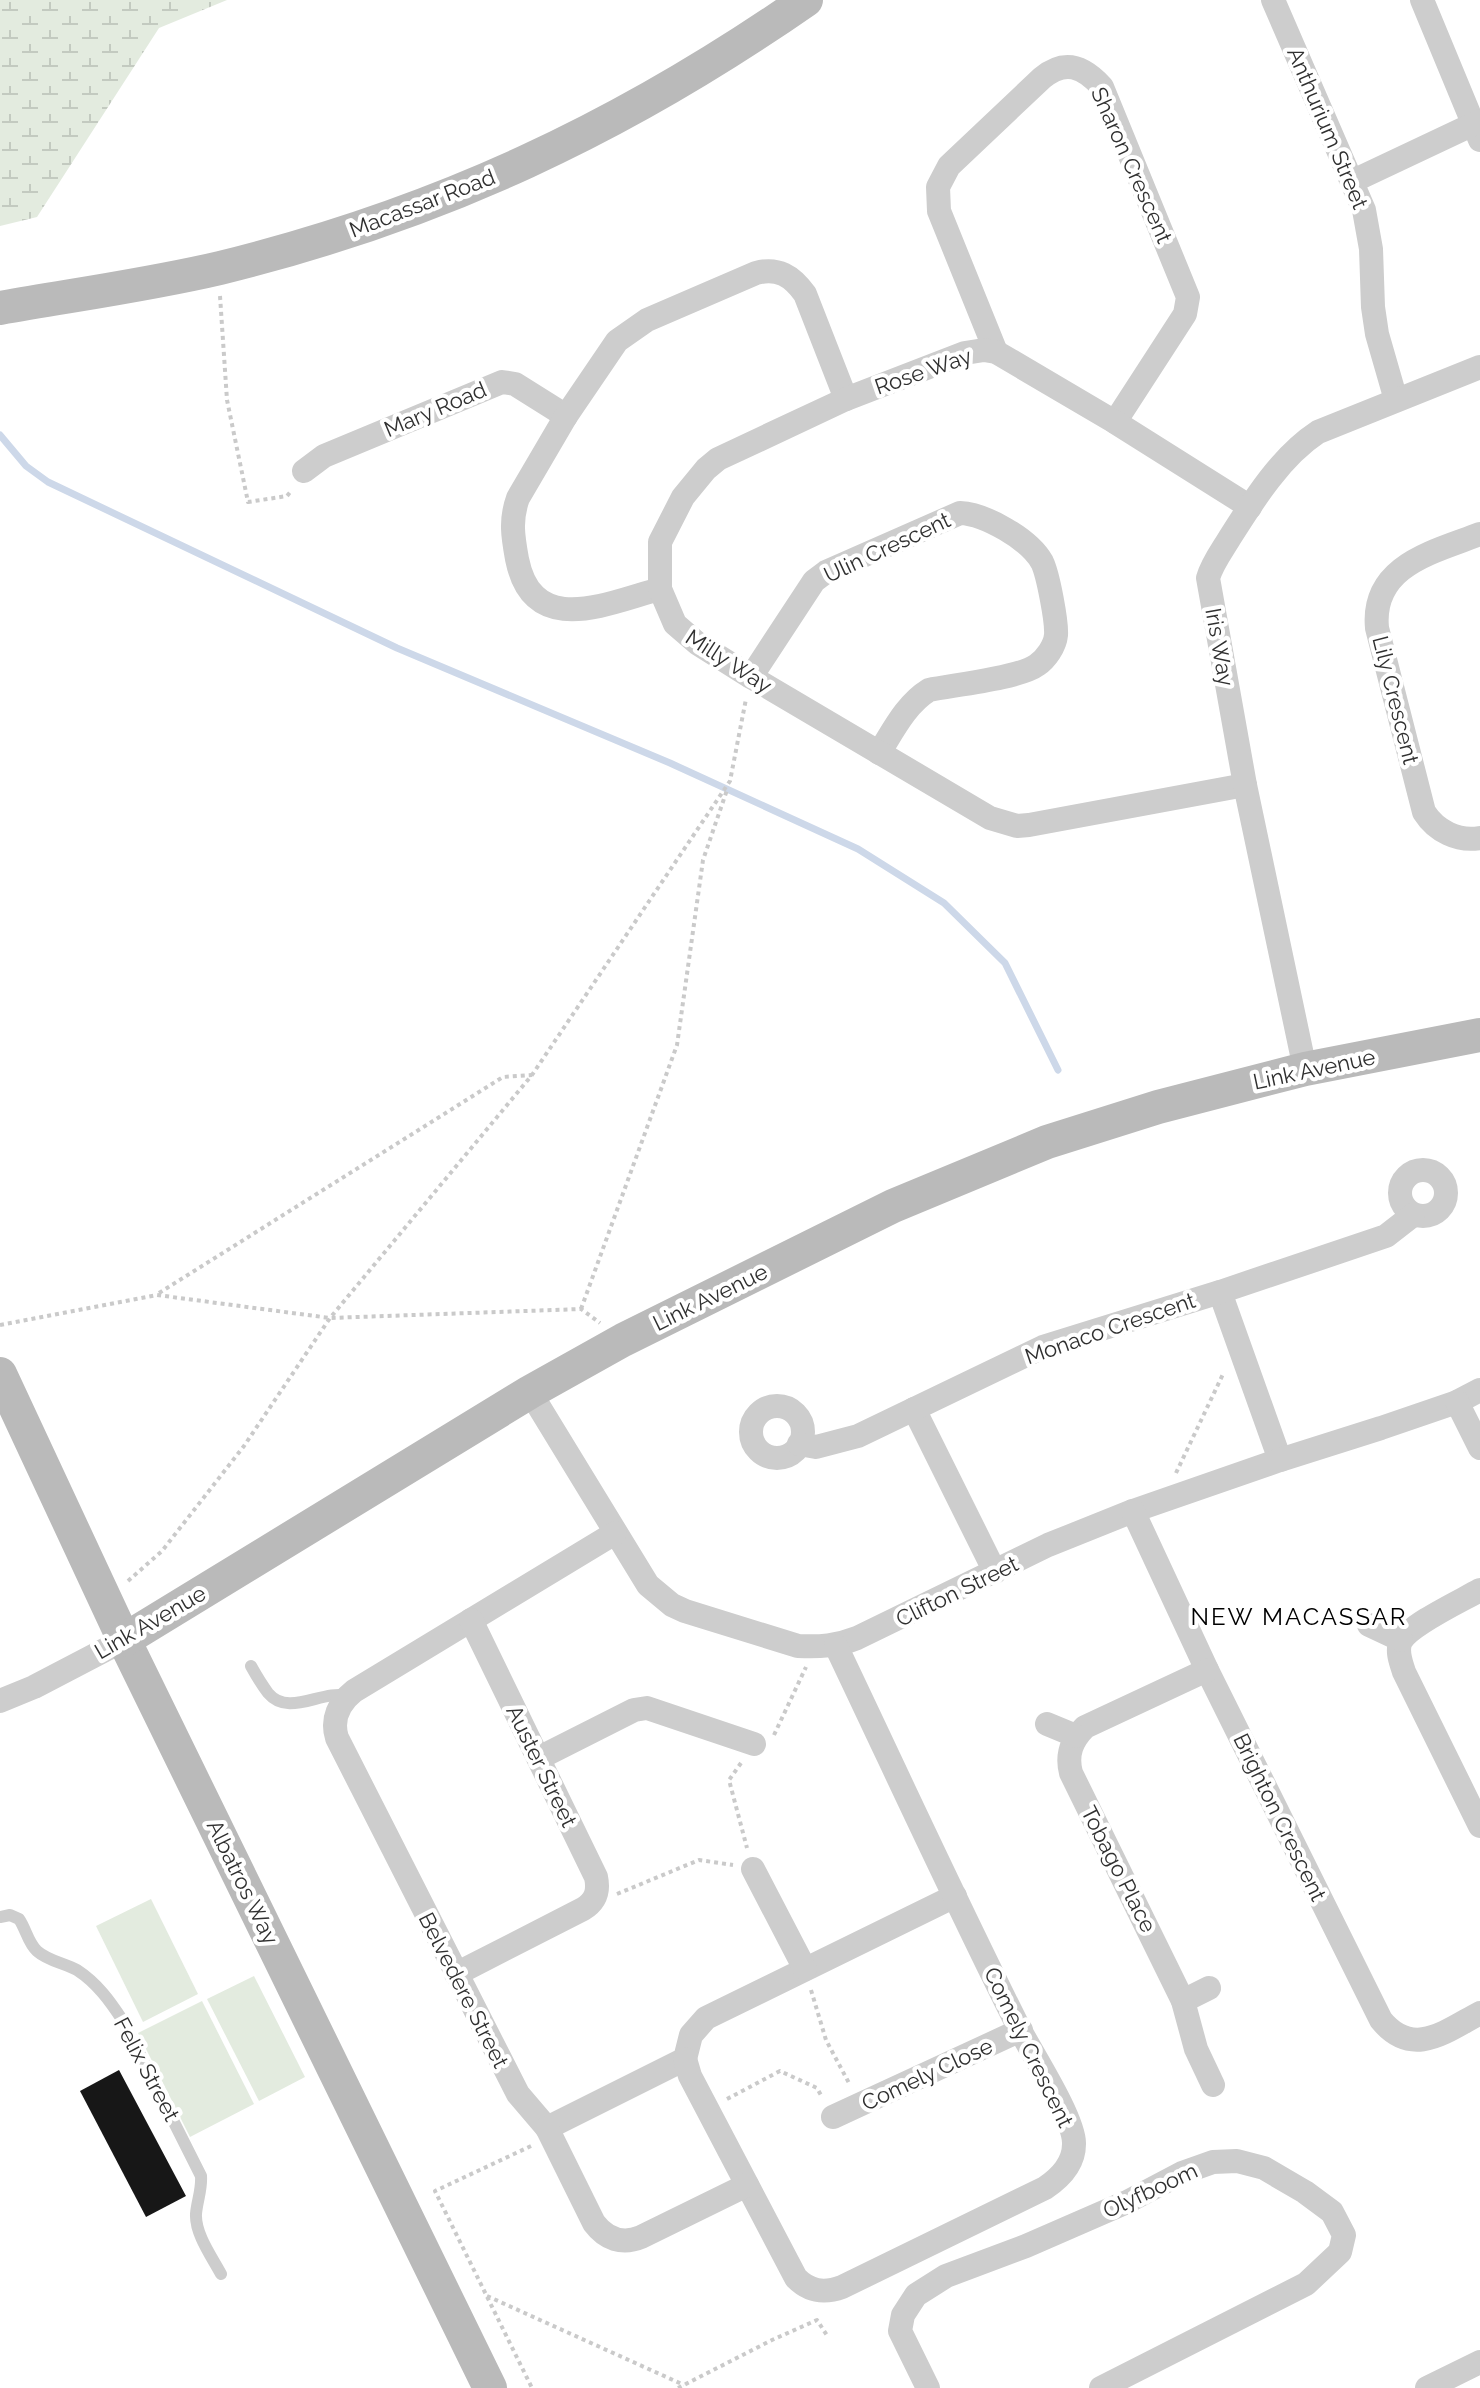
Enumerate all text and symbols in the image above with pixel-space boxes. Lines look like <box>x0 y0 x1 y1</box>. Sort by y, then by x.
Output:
street label: Anthurium Street <box>1282 43 1374 213</box>
street label: Sharon Crescent <box>1086 83 1178 248</box>
street label: Macassar Road <box>345 163 499 243</box>
street label: Rose Way <box>871 342 975 400</box>
street label: Mary Road <box>380 376 490 442</box>
street label: Ulin Crescent <box>820 506 955 588</box>
street label: Iris Way <box>1200 606 1240 688</box>
street label: Milly Way <box>681 624 777 698</box>
street label: Lily Crescent <box>1368 633 1425 767</box>
street label: Link Avenue <box>1251 1043 1378 1095</box>
street label: Link Avenue <box>648 1258 772 1336</box>
street label: Monaco Crescent <box>1021 1286 1199 1369</box>
street label: Clifton Street <box>892 1550 1023 1632</box>
street label: Link Avenue <box>90 1580 210 1664</box>
district label: NEW MACASSAR <box>1190 1602 1408 1631</box>
street label: Auster Street <box>501 1701 583 1832</box>
street label: Brighton Crescent <box>1228 1729 1332 1906</box>
street label: Tobago Place <box>1076 1801 1162 1937</box>
street label: Albatros Way <box>202 1816 284 1948</box>
street label: Belvedere Street <box>414 1908 515 2073</box>
street label: Comely Crescent <box>979 1963 1079 2132</box>
street label: Felix Street <box>109 2013 185 2126</box>
street label: Comely Close <box>857 2032 997 2116</box>
street label: Olyfboom <box>1099 2157 1201 2223</box>

